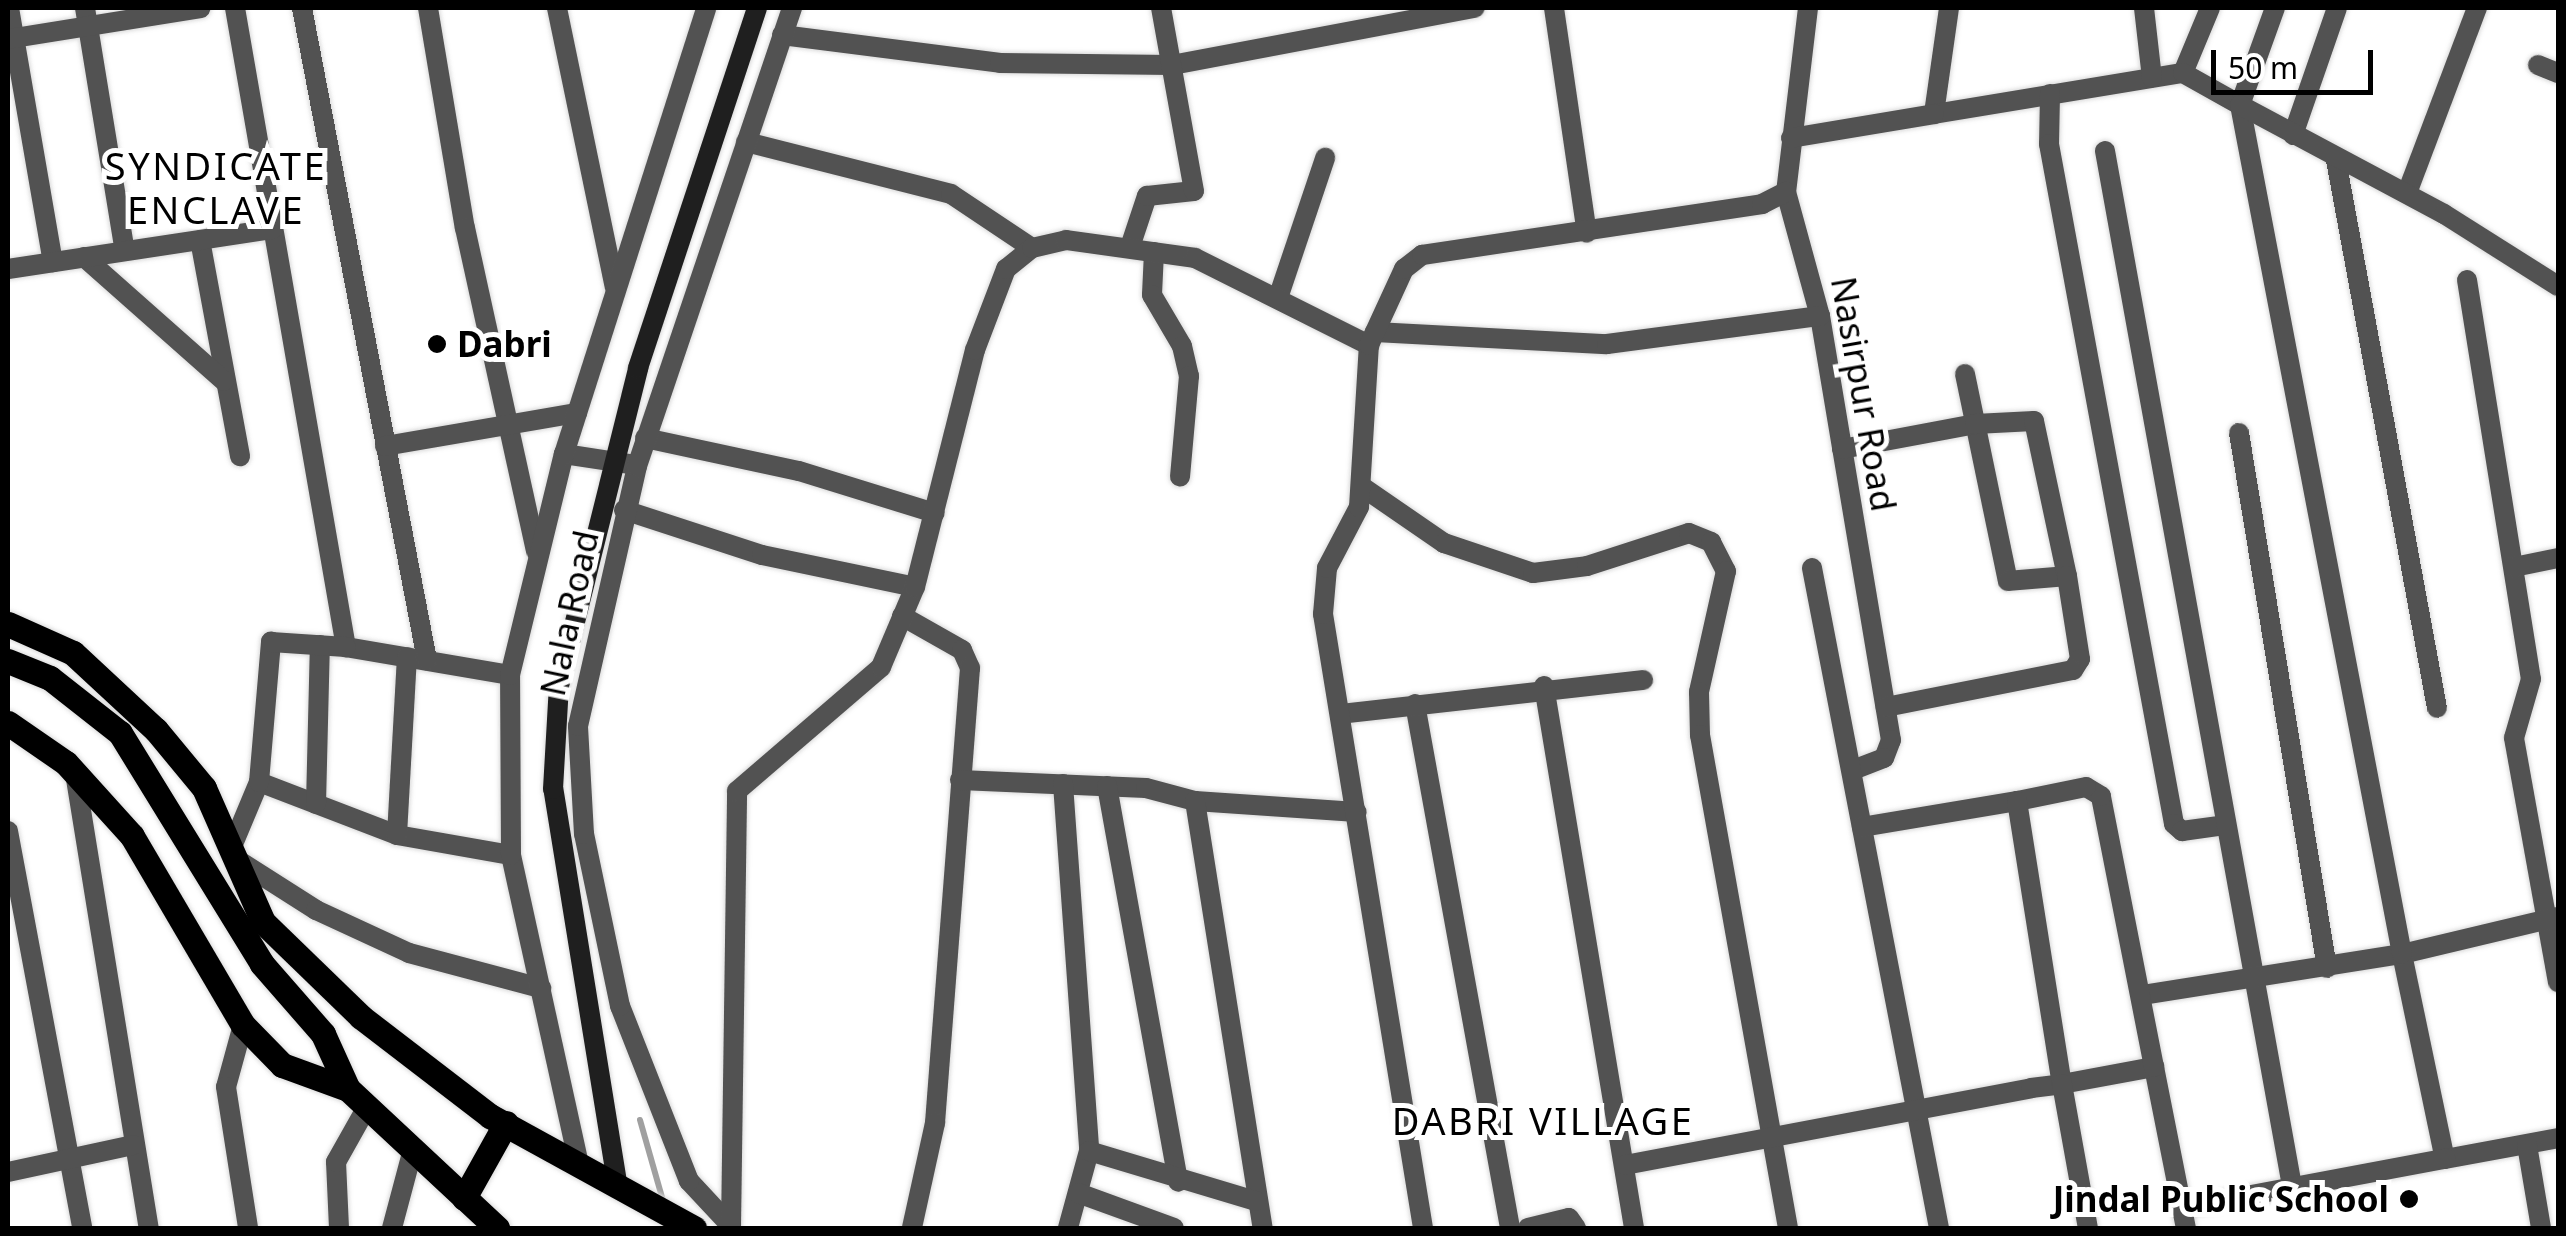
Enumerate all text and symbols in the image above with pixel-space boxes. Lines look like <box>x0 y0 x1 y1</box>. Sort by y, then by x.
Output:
scale bar <box>2216 30 2378 92</box>
text: 50 m <box>2228 47 2298 88</box>
district label: SYNDICATE ENCLAVE <box>105 143 327 232</box>
street label: Nasirpur Road <box>1823 274 1905 514</box>
place label: Dabri <box>457 323 552 365</box>
marker: Dabri <box>426 333 448 355</box>
street label: Nala Road <box>531 526 607 700</box>
district label: DABRI VILLAGE <box>1392 1098 1694 1144</box>
place label: Jindal Public School <box>2053 1178 2389 1220</box>
marker: Jindal Public School <box>2398 1188 2420 1210</box>

